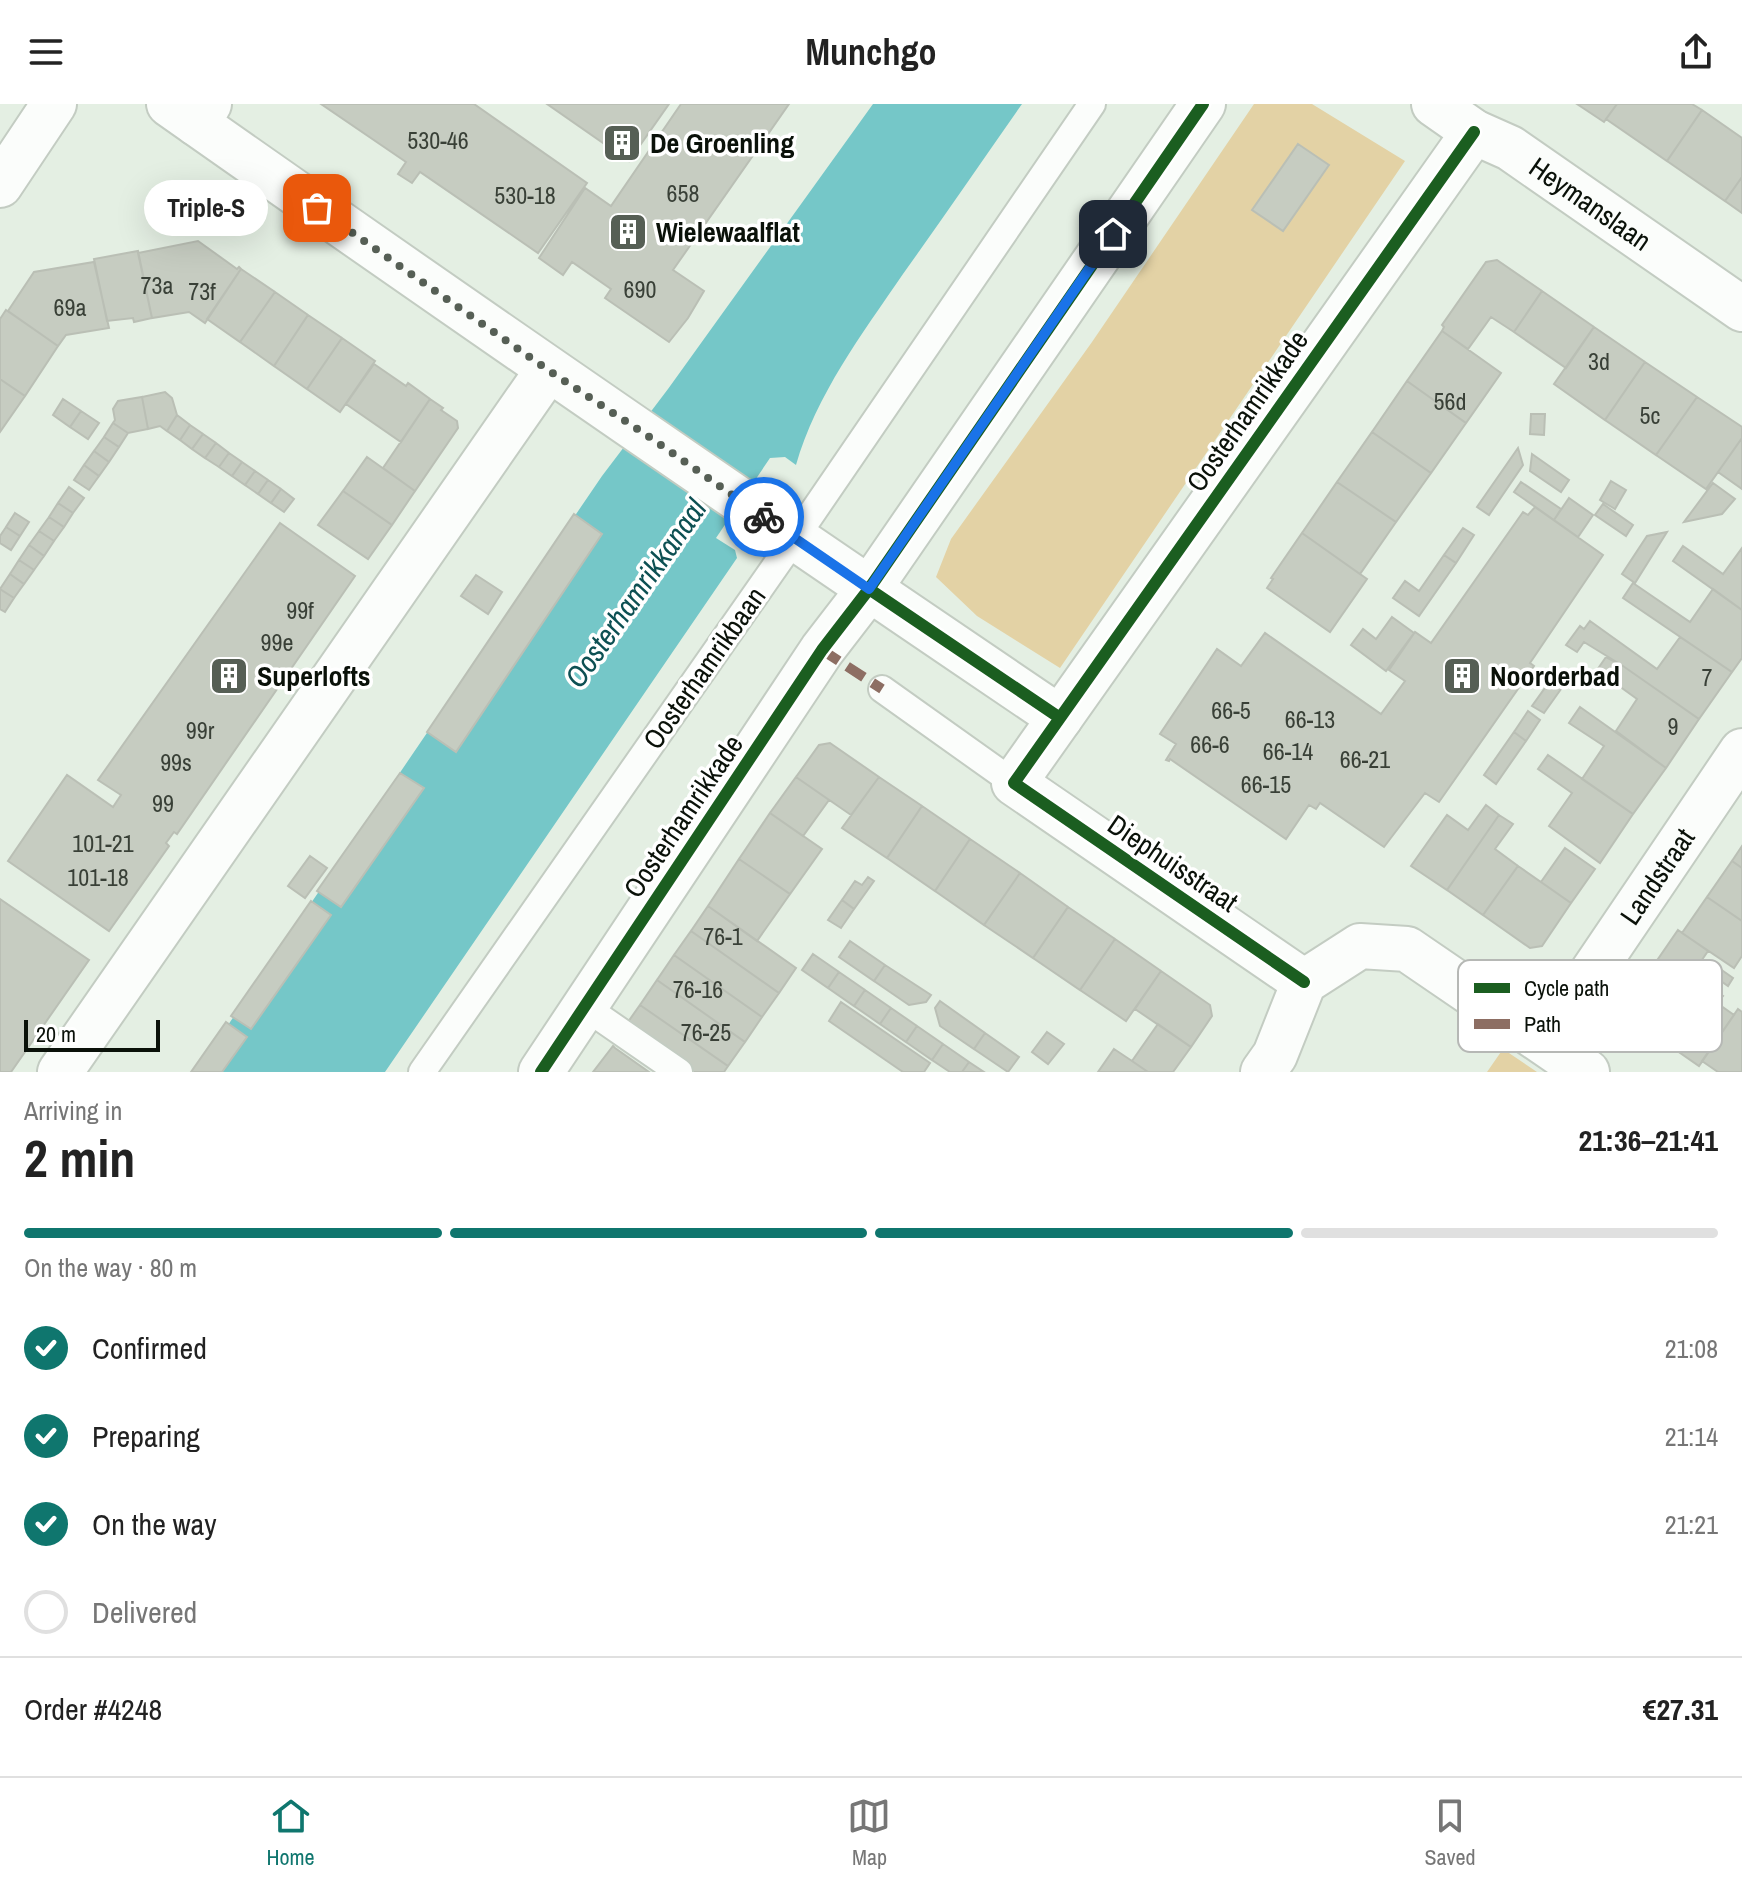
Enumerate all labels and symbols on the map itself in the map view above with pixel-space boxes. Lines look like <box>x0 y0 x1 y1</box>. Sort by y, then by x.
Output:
building icon: De Groenling <box>601 122 643 164</box>
house number: 530-46 <box>407 124 469 156</box>
place label: De Groenling <box>650 124 794 162</box>
street label: Heymanslaan <box>1522 148 1659 259</box>
pin <box>283 174 351 242</box>
house number: 658 <box>667 177 699 209</box>
house number: 530-18 <box>494 179 556 211</box>
callout: Triple-S <box>145 180 269 236</box>
pin <box>1079 200 1147 268</box>
building icon: Wielewaalflat <box>607 211 649 253</box>
place label: Wielewaalflat <box>656 213 800 251</box>
house number: 73a <box>141 269 173 301</box>
house number: 690 <box>624 273 656 305</box>
house number: 73f <box>188 275 216 307</box>
house number: 69a <box>54 291 86 323</box>
street label: Oosterhamrikkade <box>1177 323 1317 499</box>
house number: 3d <box>1588 345 1610 377</box>
house number: 56d <box>1434 385 1466 417</box>
house number: 5c <box>1640 399 1661 431</box>
courier <box>724 477 804 557</box>
water label: Oosterhamrikkanaal <box>555 490 715 695</box>
street label: Oosterhamrikbaan <box>634 579 774 757</box>
house number: 99f <box>286 594 314 626</box>
house number: 99e <box>261 626 293 658</box>
building icon: Superlofts <box>208 655 250 697</box>
building icon: Noorderbad <box>1441 655 1483 697</box>
place label: Superlofts <box>257 657 371 695</box>
place label: Noorderbad <box>1490 657 1620 695</box>
house number: 7 <box>1702 661 1713 693</box>
house number: 66-5 <box>1211 694 1251 726</box>
house number: 66-13 <box>1285 703 1335 735</box>
house number: 9 <box>1668 710 1678 742</box>
house number: 99r <box>186 714 215 746</box>
street label: Oosterhamrikkade <box>614 727 752 905</box>
house number: 66-6 <box>1190 728 1230 760</box>
house number: 66-14 <box>1263 735 1313 767</box>
house number: 66-21 <box>1340 743 1390 775</box>
house number: 99s <box>160 746 192 778</box>
house number: 66-15 <box>1241 768 1291 800</box>
house number: 99 <box>152 787 174 819</box>
street label: Diephuisstraat <box>1100 805 1246 921</box>
street label: Landstraat <box>1611 821 1703 932</box>
house number: 101-21 <box>72 827 134 859</box>
house number: 101-18 <box>67 861 129 893</box>
house number: 76-1 <box>703 920 743 952</box>
legend <box>1458 960 1722 1052</box>
house number: 76-16 <box>673 973 723 1005</box>
text: Cycle path <box>1524 973 1609 1003</box>
text: Path <box>1524 1009 1561 1039</box>
scale bar <box>24 1016 160 1052</box>
house number: 76-25 <box>681 1016 731 1048</box>

